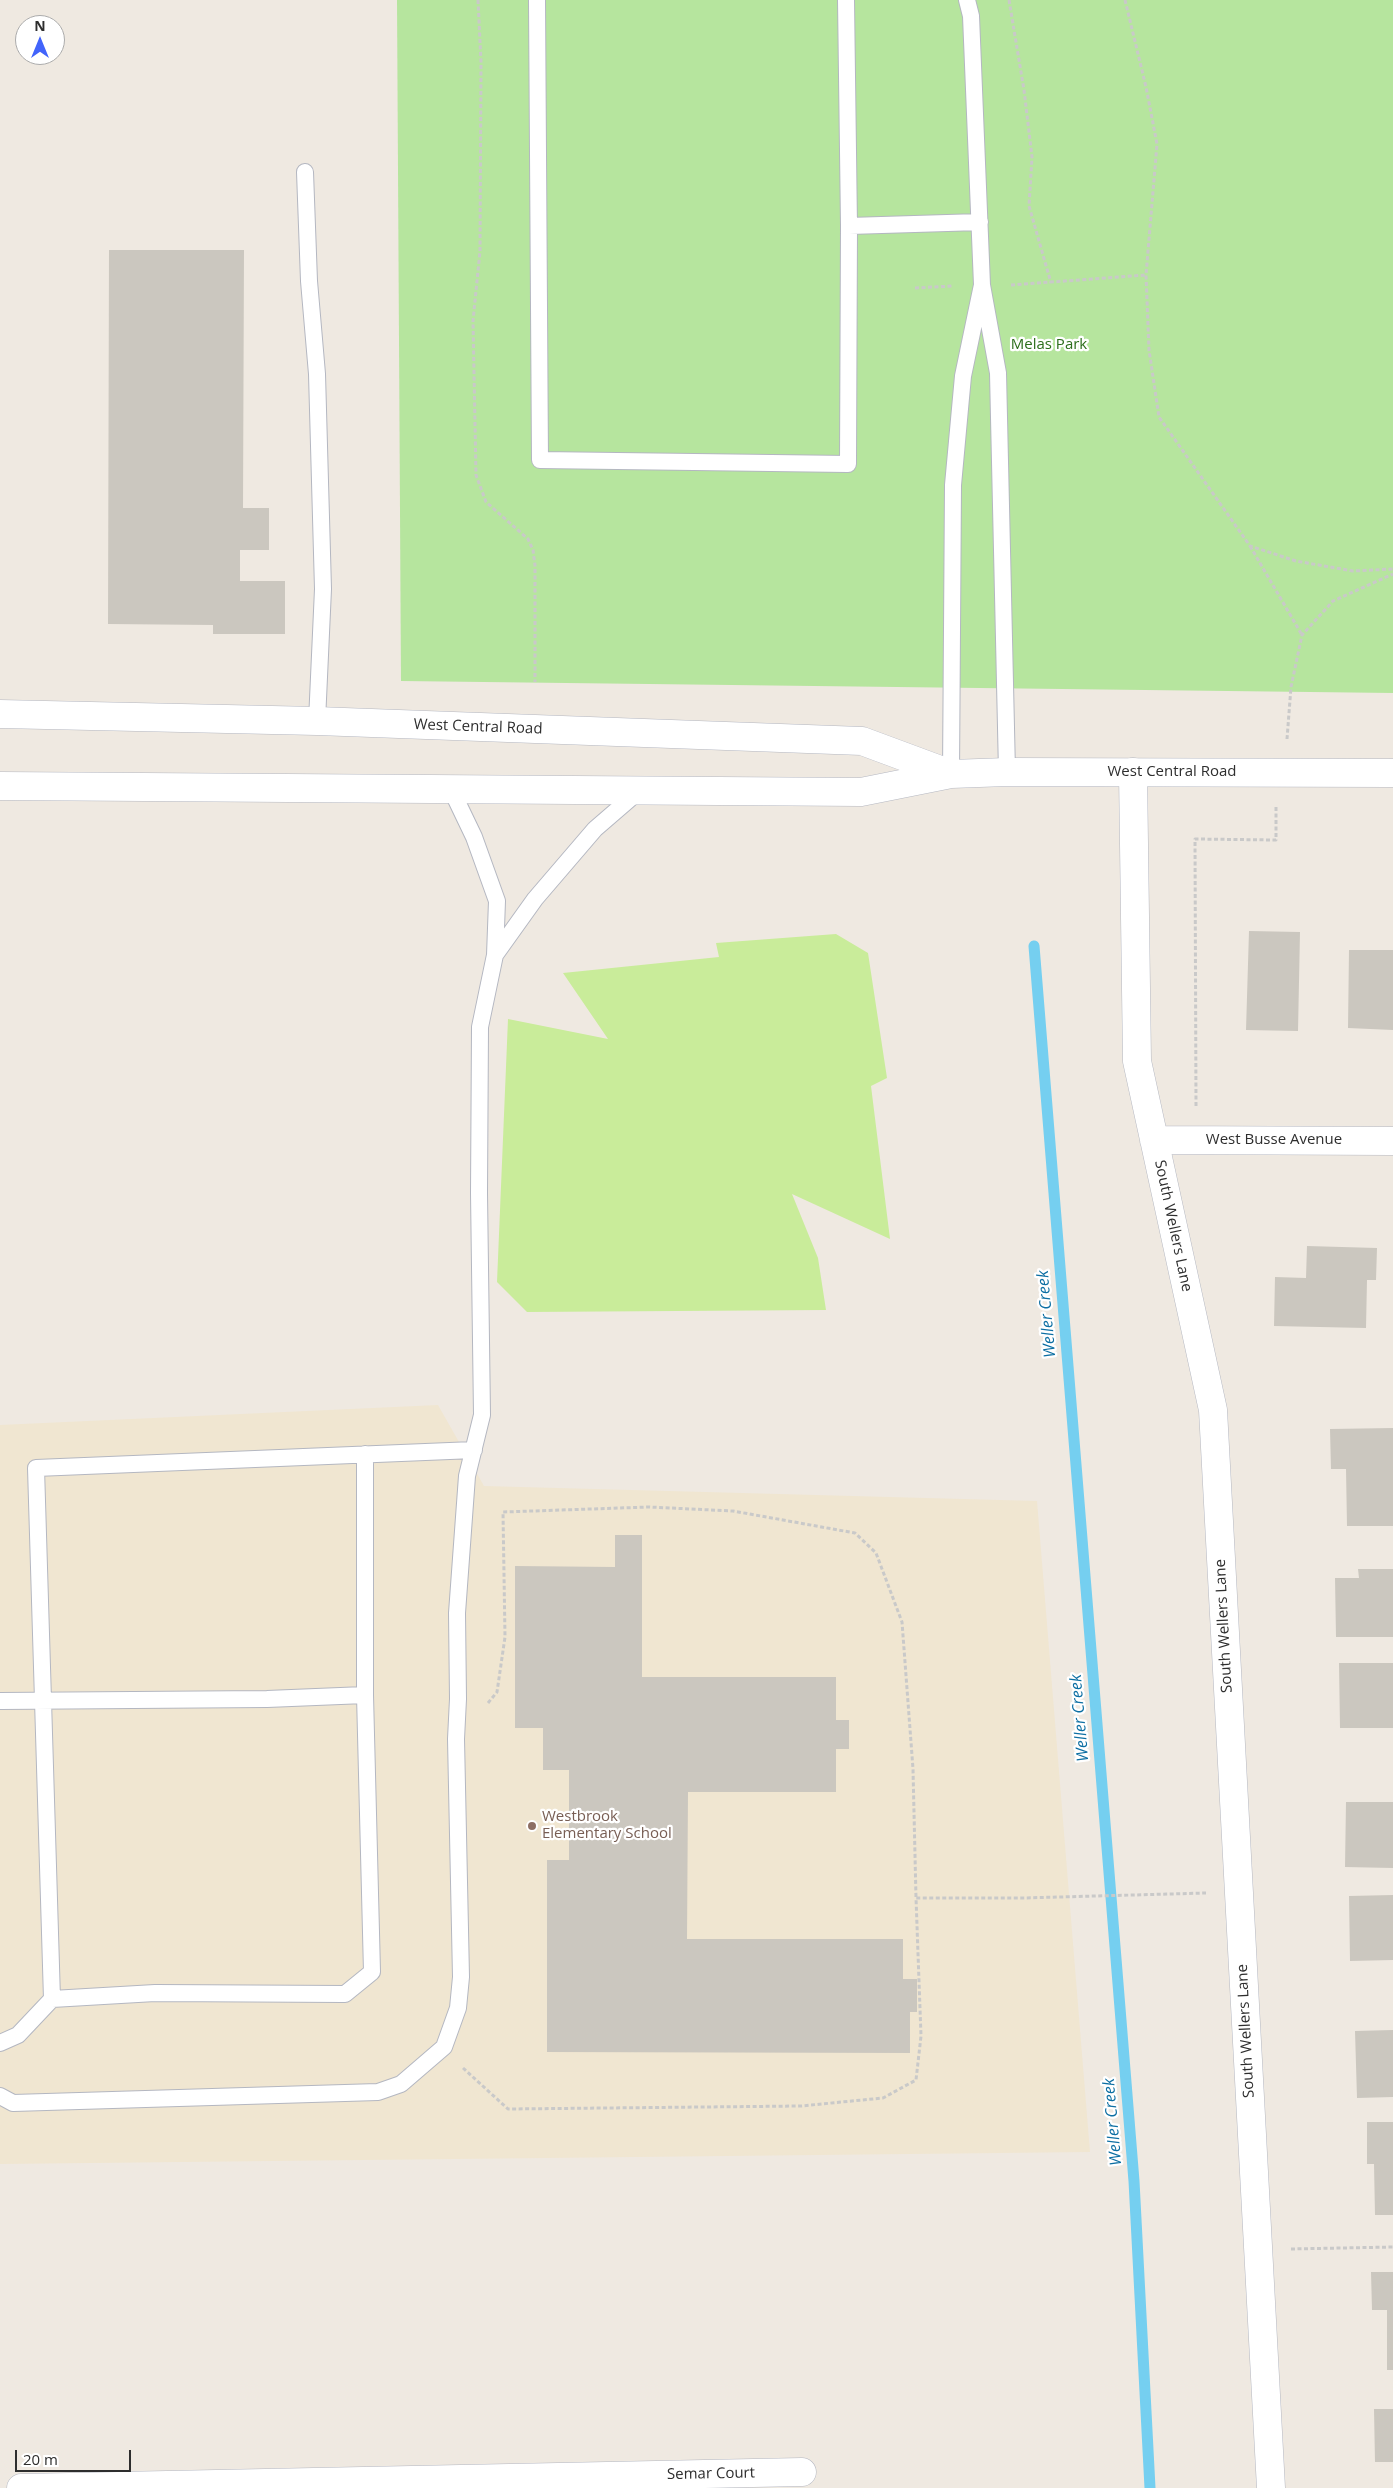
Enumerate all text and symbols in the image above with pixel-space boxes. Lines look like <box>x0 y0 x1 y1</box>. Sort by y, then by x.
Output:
north arrow <box>15 15 65 65</box>
text: N <box>34 16 46 35</box>
park label: Melas Park <box>1011 336 1087 354</box>
street label: West Central Road <box>413 716 543 738</box>
street label: West Central Road <box>1107 763 1237 781</box>
street label: West Busse Avenue <box>1206 1131 1342 1149</box>
street label: South Wellers Lane <box>1150 1159 1196 1293</box>
water label: Weller Creek <box>1034 1270 1060 1358</box>
street label: South Wellers Lane <box>1212 1559 1236 1693</box>
water label: Weller Creek <box>1067 1674 1093 1762</box>
place label: Westbrook Elementary School <box>542 1808 672 1843</box>
marker: Westbrook Elementary School <box>526 1820 538 1832</box>
street label: South Wellers Lane <box>1234 1964 1258 2098</box>
water label: Weller Creek <box>1100 2078 1126 2166</box>
scale bar <box>18 2440 134 2472</box>
text: 20 m <box>23 2449 58 2469</box>
street label: Semar Court <box>667 2464 755 2484</box>

